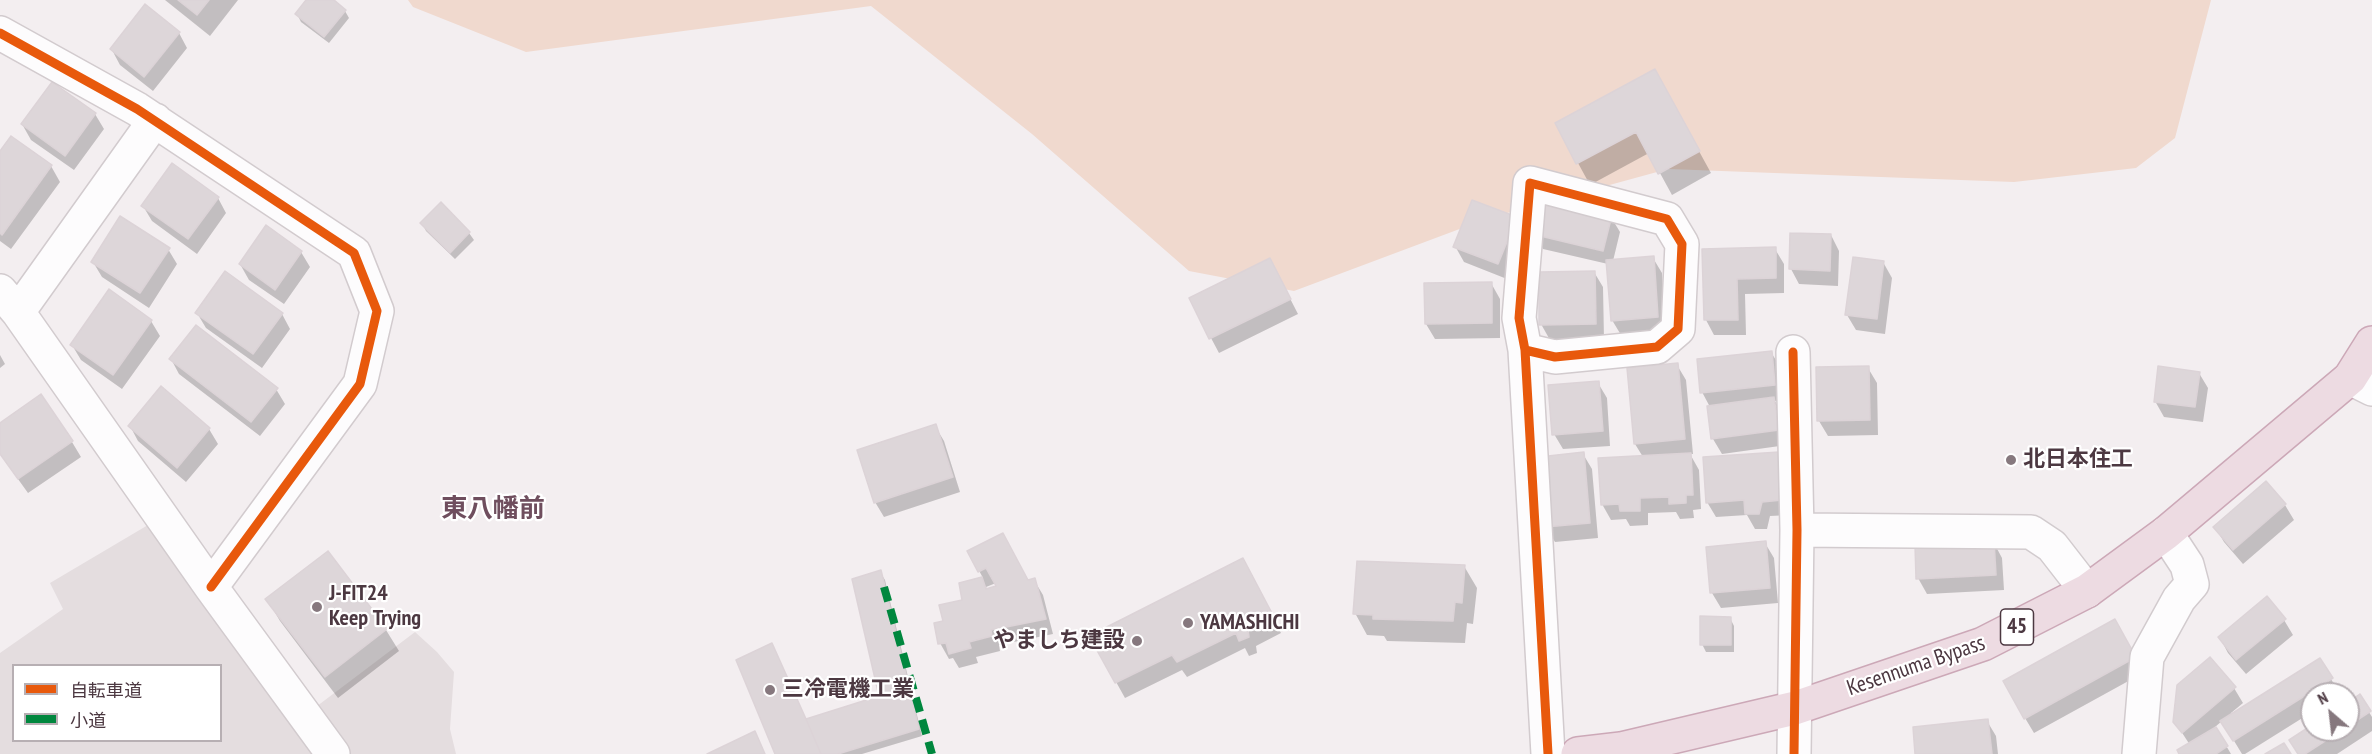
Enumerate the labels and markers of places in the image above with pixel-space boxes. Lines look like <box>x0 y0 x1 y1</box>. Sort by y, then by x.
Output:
place label: 北日本住工 <box>2023 447 2133 473</box>
marker: 北日本住工 <box>2004 453 2018 467</box>
place label: J-FIT24 Keep Trying <box>329 581 421 632</box>
marker: J-FIT24 Keep Trying <box>310 600 324 614</box>
place label: YAMASHICHI <box>1200 610 1300 636</box>
marker: YAMASHICHI <box>1181 616 1195 630</box>
place label: やましち建設 <box>993 628 1125 654</box>
marker: やましち建設 <box>1130 634 1144 648</box>
place label: 三冷電機工業 <box>782 677 914 703</box>
marker: 三冷電機工業 <box>763 683 777 697</box>

